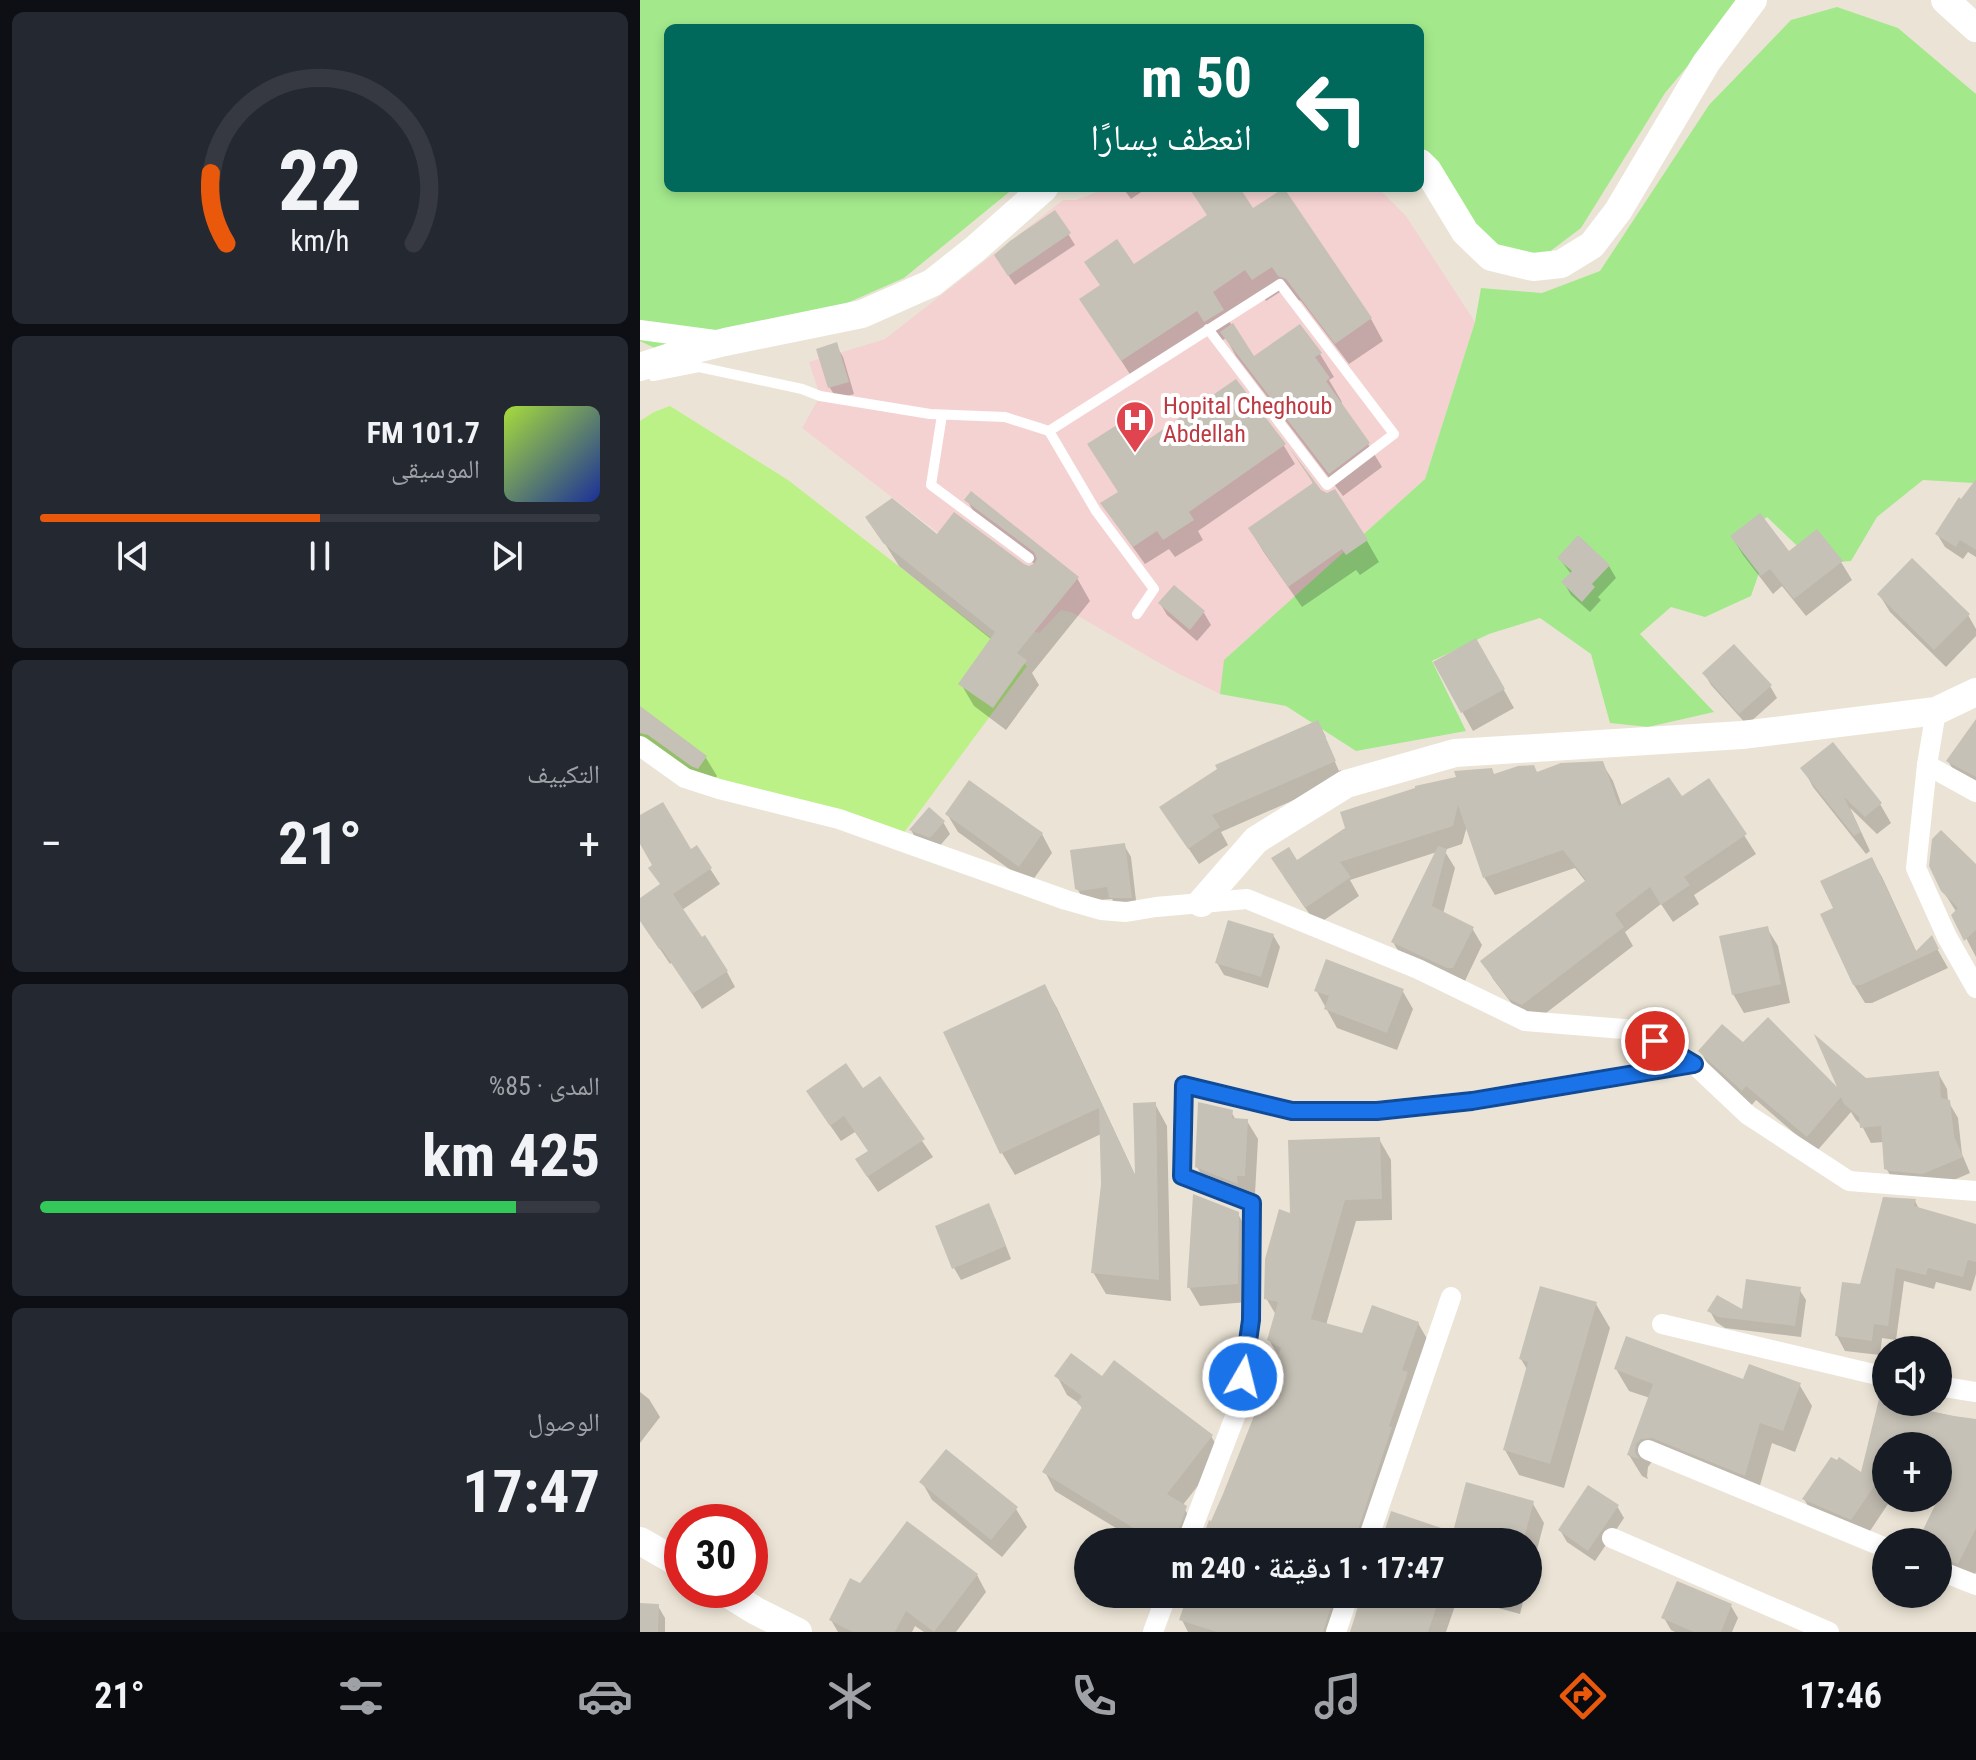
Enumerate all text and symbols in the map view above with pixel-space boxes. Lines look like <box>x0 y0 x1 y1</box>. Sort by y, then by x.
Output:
text: 50 m <box>1141 45 1252 111</box>
icon: left <box>1280 56 1384 160</box>
text: انعطف يسارًا <box>1091 117 1252 159</box>
text: 22 <box>278 133 362 230</box>
text: km/h <box>291 224 349 258</box>
place label: Hopital Cheghoub Abdellah <box>1163 392 1332 448</box>
hospital icon: Hopital Cheghoub Abdellah <box>1114 399 1156 454</box>
text: 101.7 FM <box>367 415 480 450</box>
text: الموسيقى <box>391 454 480 484</box>
icon: previous <box>111 534 155 578</box>
icon: pause <box>298 534 342 578</box>
icon: next <box>485 534 529 578</box>
text: التكييف <box>527 759 600 789</box>
text: 21° <box>278 808 362 879</box>
text: − <box>40 818 62 870</box>
text: + <box>578 818 600 870</box>
pin <box>1621 1007 1689 1075</box>
icon: arrive <box>1633 1019 1677 1063</box>
text: المدى · 85% <box>489 1071 600 1101</box>
text: 425 km <box>422 1120 600 1191</box>
position arrow <box>1201 1335 1285 1419</box>
map controls <box>1872 1336 1952 1608</box>
button: sound <box>1872 1336 1952 1416</box>
text: الوصول <box>528 1407 600 1437</box>
button: + <box>1872 1432 1952 1512</box>
text: 17:47 <box>462 1456 600 1527</box>
speed limit sign: 30 <box>664 1504 768 1608</box>
button: − <box>1872 1528 1952 1608</box>
text: 17:47 · 1 دقيقة · 240 m <box>1171 1550 1445 1585</box>
icon: filters <box>333 1668 389 1724</box>
icon: car <box>577 1668 633 1724</box>
icon: climate <box>822 1668 878 1724</box>
icon: phone <box>1066 1668 1122 1724</box>
icon: music <box>1310 1668 1366 1724</box>
icon: directions <box>1555 1668 1611 1724</box>
text: 21° <box>94 1675 145 1717</box>
text: 17:46 <box>1799 1675 1882 1717</box>

